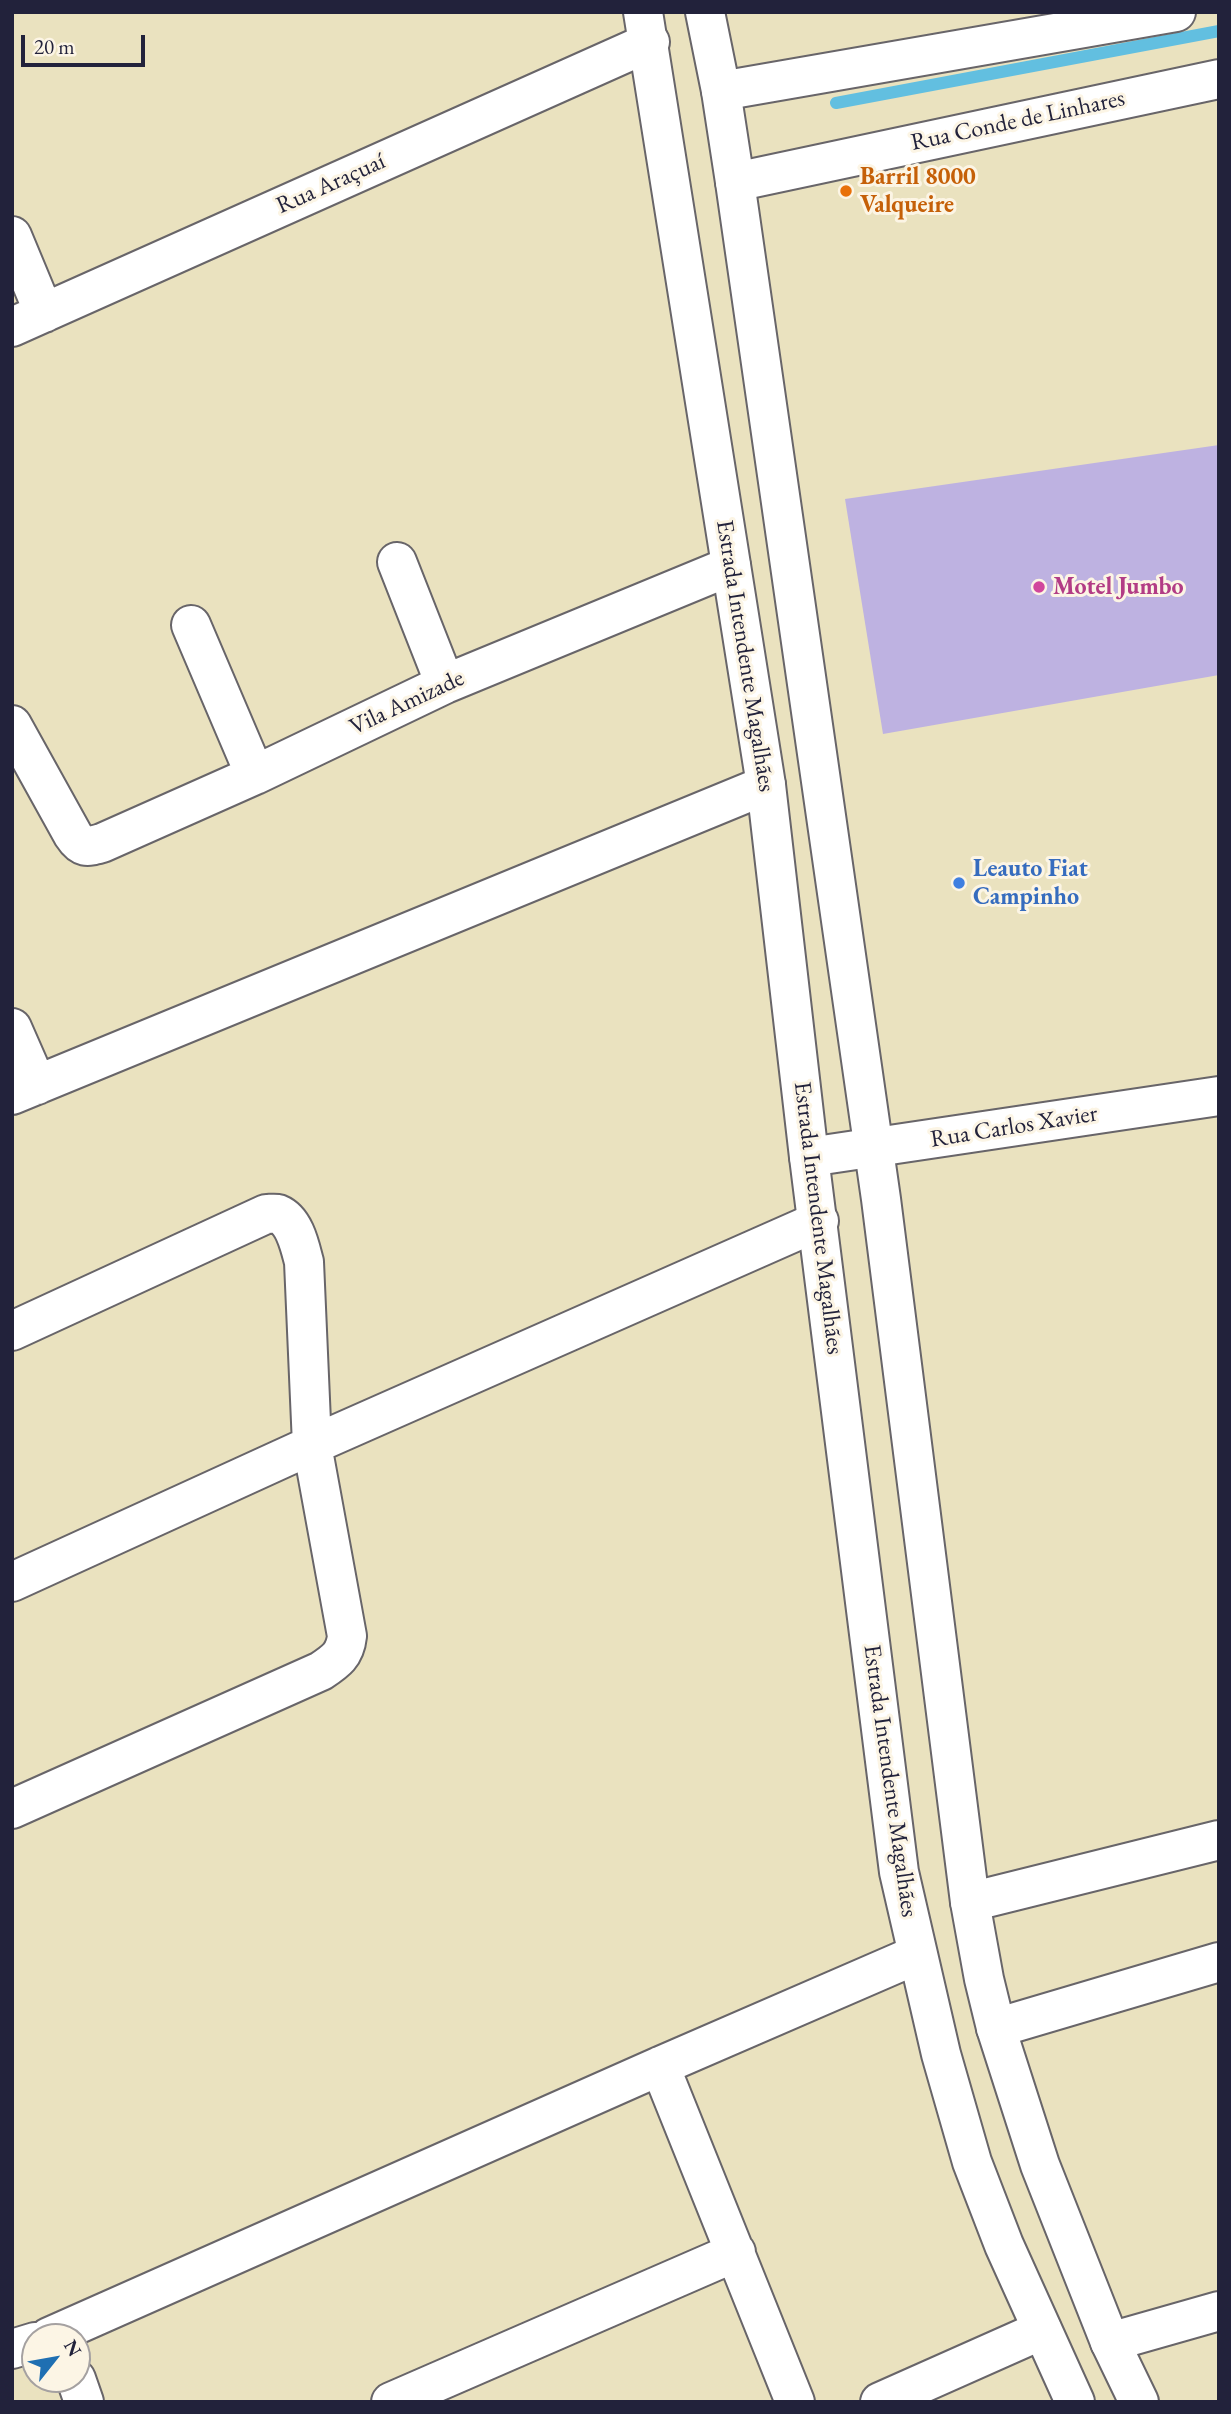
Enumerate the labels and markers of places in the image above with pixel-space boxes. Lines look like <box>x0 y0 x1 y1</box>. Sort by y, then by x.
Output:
place label: Barril 8000 Valqueire <box>860 163 976 219</box>
marker: Barril 8000 Valqueire <box>838 183 854 199</box>
place label: Motel Jumbo <box>1053 573 1184 601</box>
marker: Motel Jumbo <box>1031 579 1047 595</box>
place label: Leauto Fiat Campinho <box>973 855 1088 911</box>
marker: Leauto Fiat Campinho <box>951 875 967 891</box>

